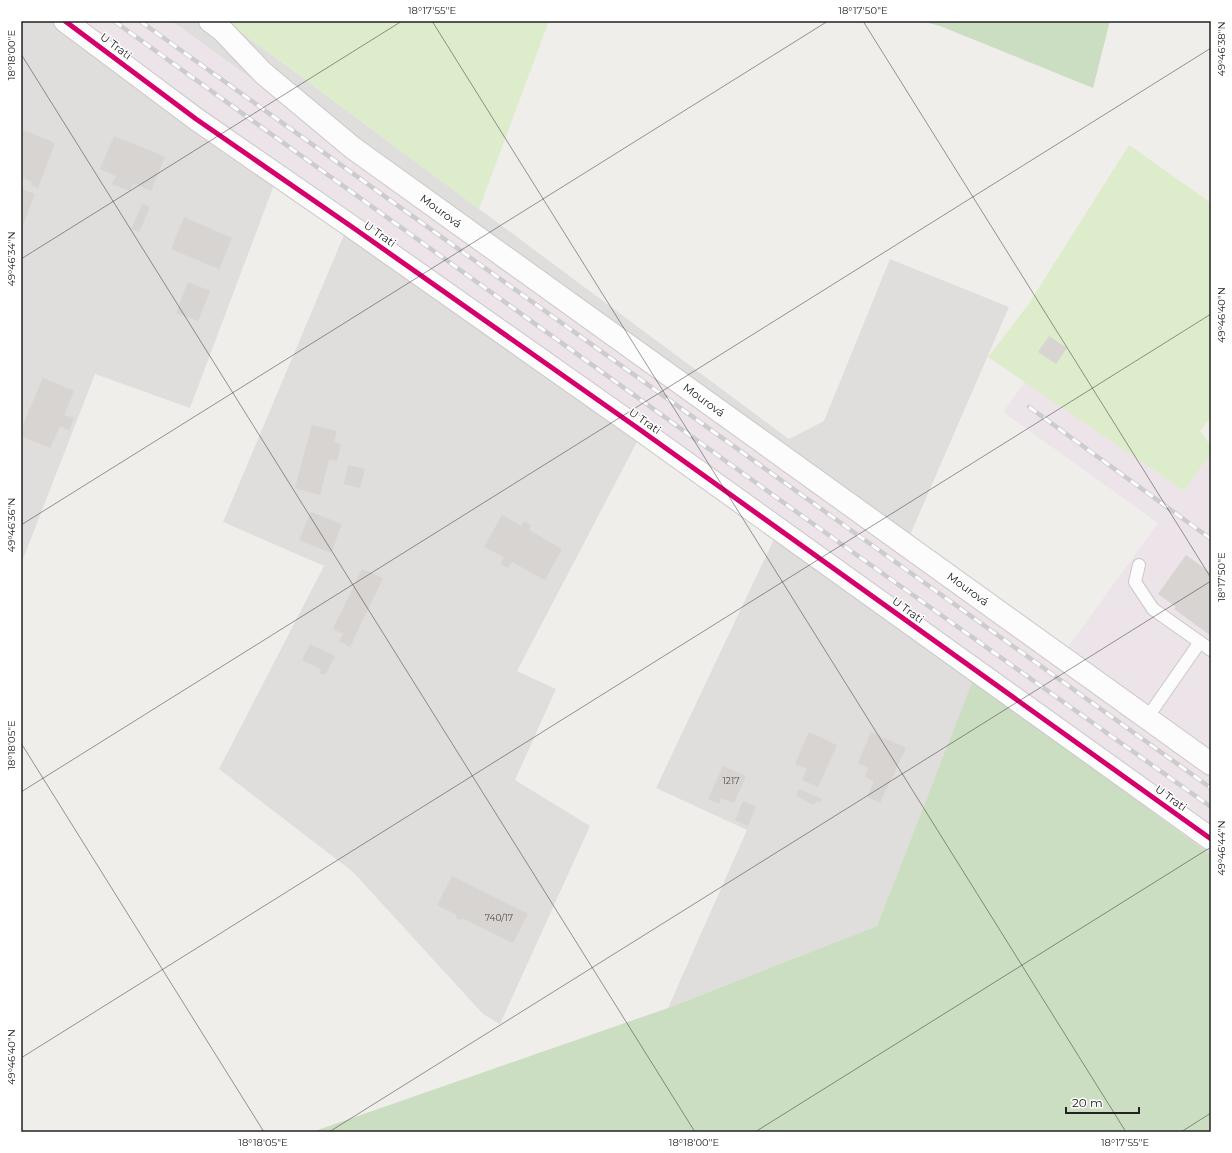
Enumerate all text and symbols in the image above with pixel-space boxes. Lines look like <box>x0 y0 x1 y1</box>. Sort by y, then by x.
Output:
text: 18°17'55"E <box>408 4 456 17</box>
text: 18°17'50"E <box>838 4 888 17</box>
text: 49°46'38"N <box>1215 21 1228 77</box>
text: 18°18'00"E <box>5 29 18 80</box>
street label: U Trati <box>98 30 134 62</box>
street label: Mourová <box>417 191 465 231</box>
street label: U Trati <box>361 218 399 250</box>
text: 49°46'34"N <box>5 231 18 287</box>
text: 49°46'40"N <box>1215 287 1228 343</box>
street label: Mourová <box>680 380 728 420</box>
street label: U Trati <box>626 405 664 437</box>
text: 49°46'36"N <box>5 498 18 552</box>
text: 18°17'50"E <box>1215 552 1228 602</box>
street label: Mourová <box>944 569 992 609</box>
street label: U Trati <box>889 594 927 626</box>
text: 18°18'05"E <box>5 720 18 770</box>
house number: 1217 <box>723 775 739 786</box>
street label: U Trati <box>1152 782 1190 814</box>
text: 49°46'44"N <box>1215 820 1228 876</box>
house number: 740/17 <box>485 912 513 923</box>
text: 49°46'40"N <box>5 1029 18 1085</box>
scale bar <box>1066 1089 1139 1115</box>
text: 20 m <box>1072 1095 1103 1110</box>
text: 18°18'05"E <box>238 1136 288 1149</box>
text: 18°18'00"E <box>669 1136 720 1149</box>
text: 18°17'55"E <box>1101 1136 1149 1149</box>

